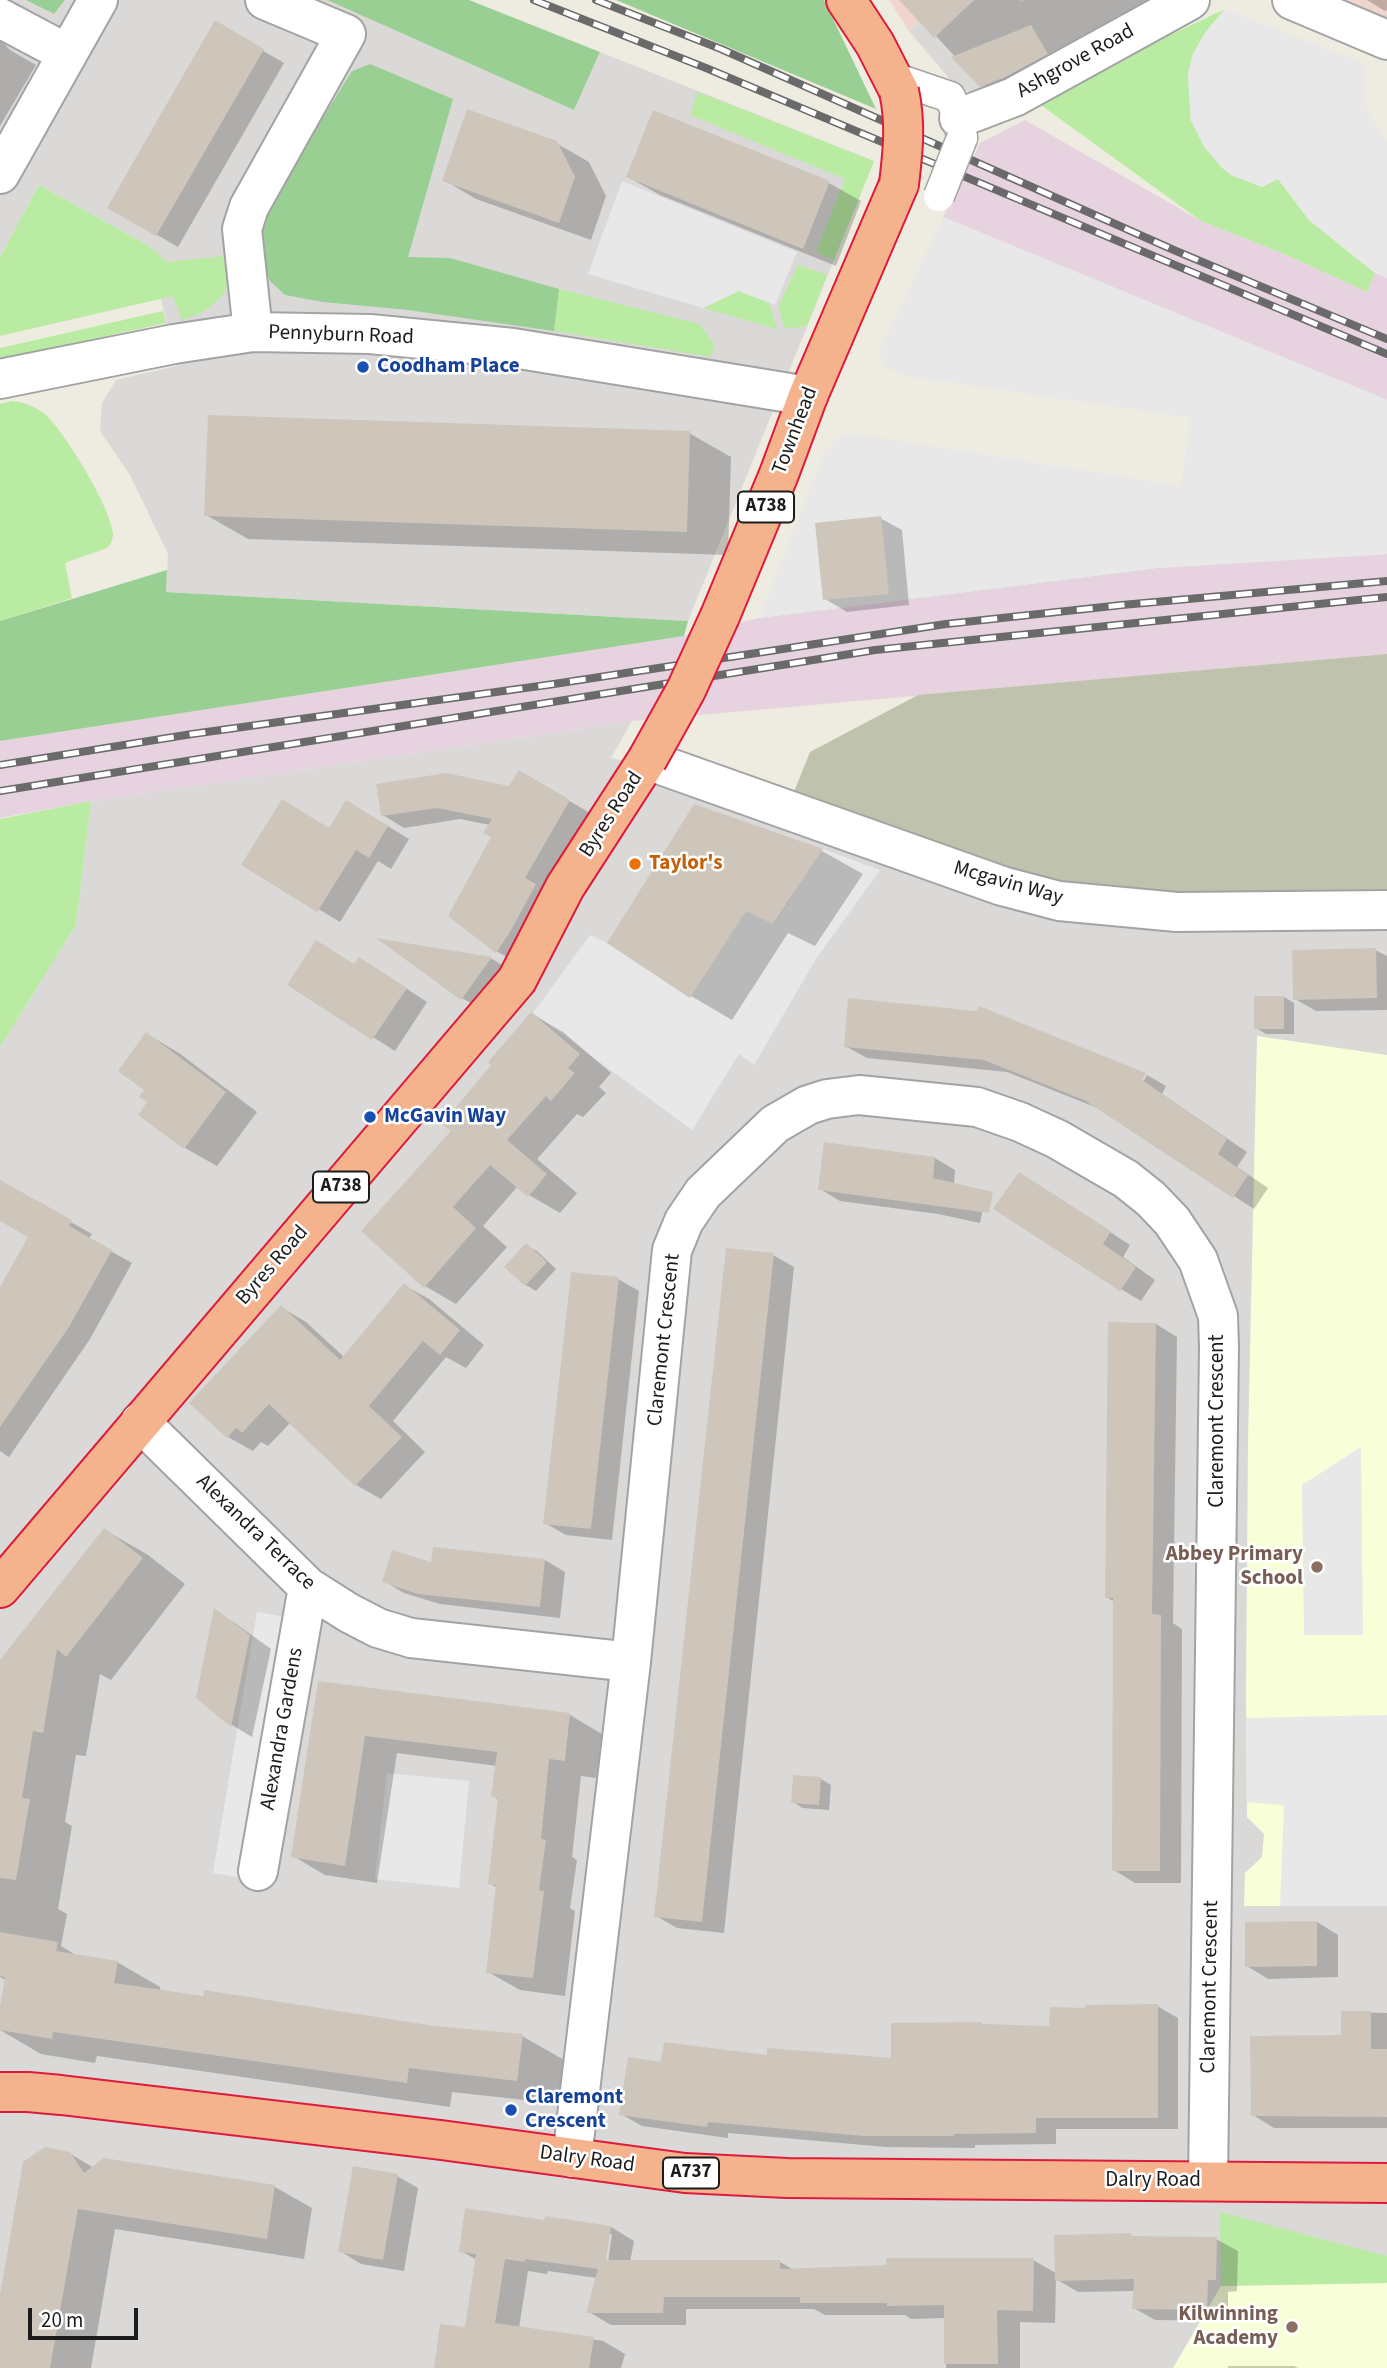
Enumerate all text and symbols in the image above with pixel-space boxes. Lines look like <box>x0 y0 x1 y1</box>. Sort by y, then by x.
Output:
street label: Ashgrove Road <box>1013 19 1139 105</box>
street label: Pennyburn Road <box>268 321 414 351</box>
place label: Coodham Place <box>377 354 520 380</box>
marker: Coodham Place <box>355 359 371 375</box>
street label: Townhead <box>768 384 824 478</box>
road number: A738 <box>738 492 794 522</box>
street label: Byres Road <box>575 767 649 863</box>
place label: Taylor's <box>649 851 723 877</box>
marker: Taylor's <box>627 856 643 872</box>
street label: Mcgavin Way <box>950 856 1066 912</box>
place label: McGavin Way <box>384 1104 506 1130</box>
marker: McGavin Way <box>362 1109 378 1125</box>
road number: A738 <box>313 1172 369 1203</box>
street label: Byres Road <box>232 1221 314 1311</box>
street label: Claremont Crescent <box>643 1252 687 1428</box>
street label: Claremont Crescent <box>1205 1334 1231 1508</box>
street label: Alexandra Terrace <box>190 1470 320 1596</box>
place label: Abbey Primary School <box>1166 1542 1303 1592</box>
marker: Abbey Primary School <box>1309 1559 1325 1575</box>
street label: Alexandra Gardens <box>256 1646 310 1812</box>
street label: Claremont Crescent <box>1197 1900 1225 2074</box>
place label: Claremont Crescent <box>525 2085 623 2135</box>
marker: Claremont Crescent <box>503 2102 519 2118</box>
street label: Dalry Road <box>538 2141 636 2179</box>
road number: A737 <box>663 2158 719 2188</box>
street label: Dalry Road <box>1105 2168 1201 2194</box>
scale bar <box>32 2294 142 2338</box>
place label: Kilwinning Academy <box>1178 2302 1278 2352</box>
text: 20 m <box>41 2305 83 2335</box>
marker: Kilwinning Academy <box>1284 2319 1300 2335</box>

